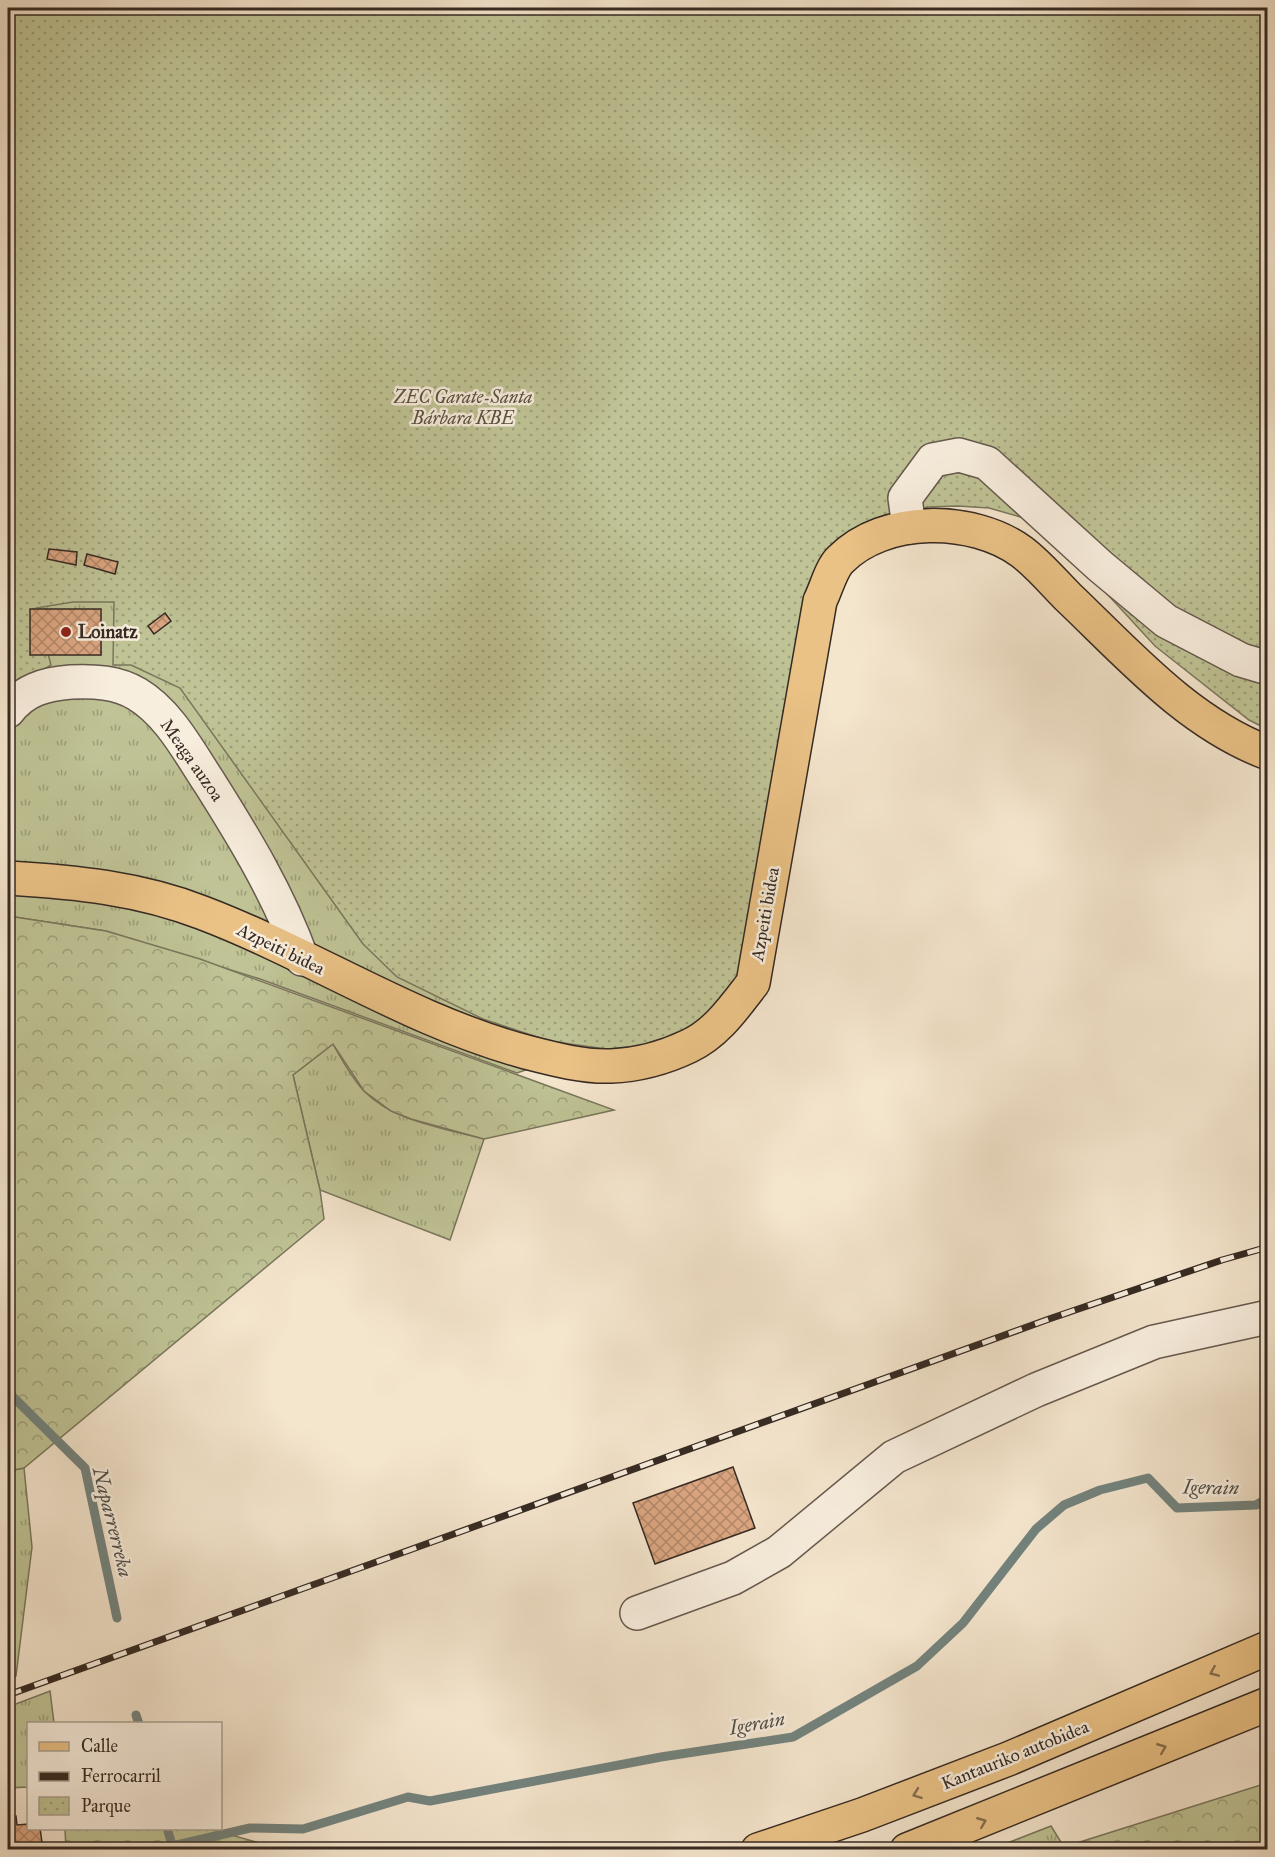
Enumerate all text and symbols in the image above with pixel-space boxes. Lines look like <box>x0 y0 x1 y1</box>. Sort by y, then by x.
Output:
park label: ZEC Garate-Santa Bárbara KBE <box>393 386 533 429</box>
place label: Loinatz <box>78 621 138 643</box>
marker: Loinatz <box>59 625 73 639</box>
street label: Meaga auzoa <box>155 714 229 806</box>
street label: Azpeiti bidea <box>746 865 784 964</box>
street label: Azpeiti bidea <box>233 918 329 980</box>
water label: Naparrerreka <box>87 1464 138 1580</box>
water label: Igerain <box>1182 1474 1240 1499</box>
one-way arrow <box>1210 1665 1221 1677</box>
water label: Igerain <box>726 1706 787 1740</box>
street label: Kantauriko autobidea <box>938 1715 1092 1795</box>
legend <box>27 1722 222 1830</box>
text: Calle <box>81 1735 118 1757</box>
one-way arrow <box>1156 1743 1167 1755</box>
text: Ferrocarril <box>81 1765 161 1787</box>
one-way arrow <box>912 1787 923 1800</box>
text: Parque <box>81 1795 131 1818</box>
one-way arrow <box>975 1817 986 1829</box>

